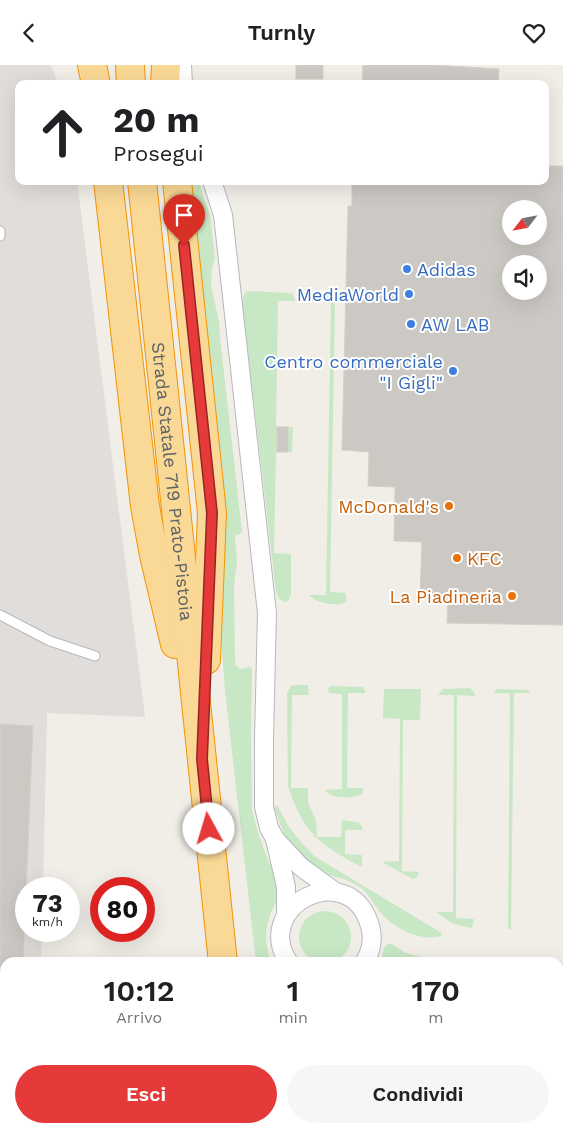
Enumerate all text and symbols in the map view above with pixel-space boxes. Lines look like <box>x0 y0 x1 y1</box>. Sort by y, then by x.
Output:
icon: back <box>15 19 43 47</box>
icon: heart <box>520 19 548 47</box>
text: Turnly <box>248 20 315 45</box>
text: 20 m <box>113 99 199 141</box>
icon: ahead <box>30 100 95 165</box>
text: Prosegui <box>113 141 204 166</box>
pin <box>163 194 205 245</box>
north arrow <box>502 200 548 245</box>
map controls <box>502 200 547 300</box>
icon: arrive <box>170 201 198 229</box>
button: sound <box>502 255 547 300</box>
place label: Adidas <box>417 259 476 280</box>
marker: Adidas <box>401 263 413 275</box>
place label: MediaWorld <box>297 284 399 305</box>
marker: MediaWorld <box>403 288 415 300</box>
place label: AW LAB <box>421 314 490 335</box>
marker: AW LAB <box>405 318 417 330</box>
street label: Strada Statale 719 Prato-Pistoia <box>148 341 198 622</box>
place label: Centro commerciale "I Gigli" <box>264 351 443 393</box>
marker: Centro commerciale "I Gigli" <box>447 365 459 377</box>
place label: McDonald's <box>338 496 439 517</box>
marker: McDonald's <box>443 500 455 512</box>
place label: KFC <box>467 548 502 569</box>
marker: KFC <box>451 552 463 564</box>
place label: La Piadineria <box>389 586 502 607</box>
marker: La Piadineria <box>506 590 518 602</box>
position arrow <box>182 802 234 854</box>
speed limit sign: 80 <box>90 877 155 942</box>
text: 73 <box>32 889 63 918</box>
text: km/h <box>32 915 63 929</box>
text: 10:12 <box>104 973 175 1008</box>
text: 1 <box>287 973 299 1008</box>
text: 170 <box>412 973 460 1008</box>
text: Arrivo <box>116 1008 162 1027</box>
text: min <box>278 1008 308 1027</box>
text: m <box>428 1008 444 1027</box>
button: Esci <box>15 1065 277 1123</box>
button: Condividi <box>287 1065 549 1123</box>

